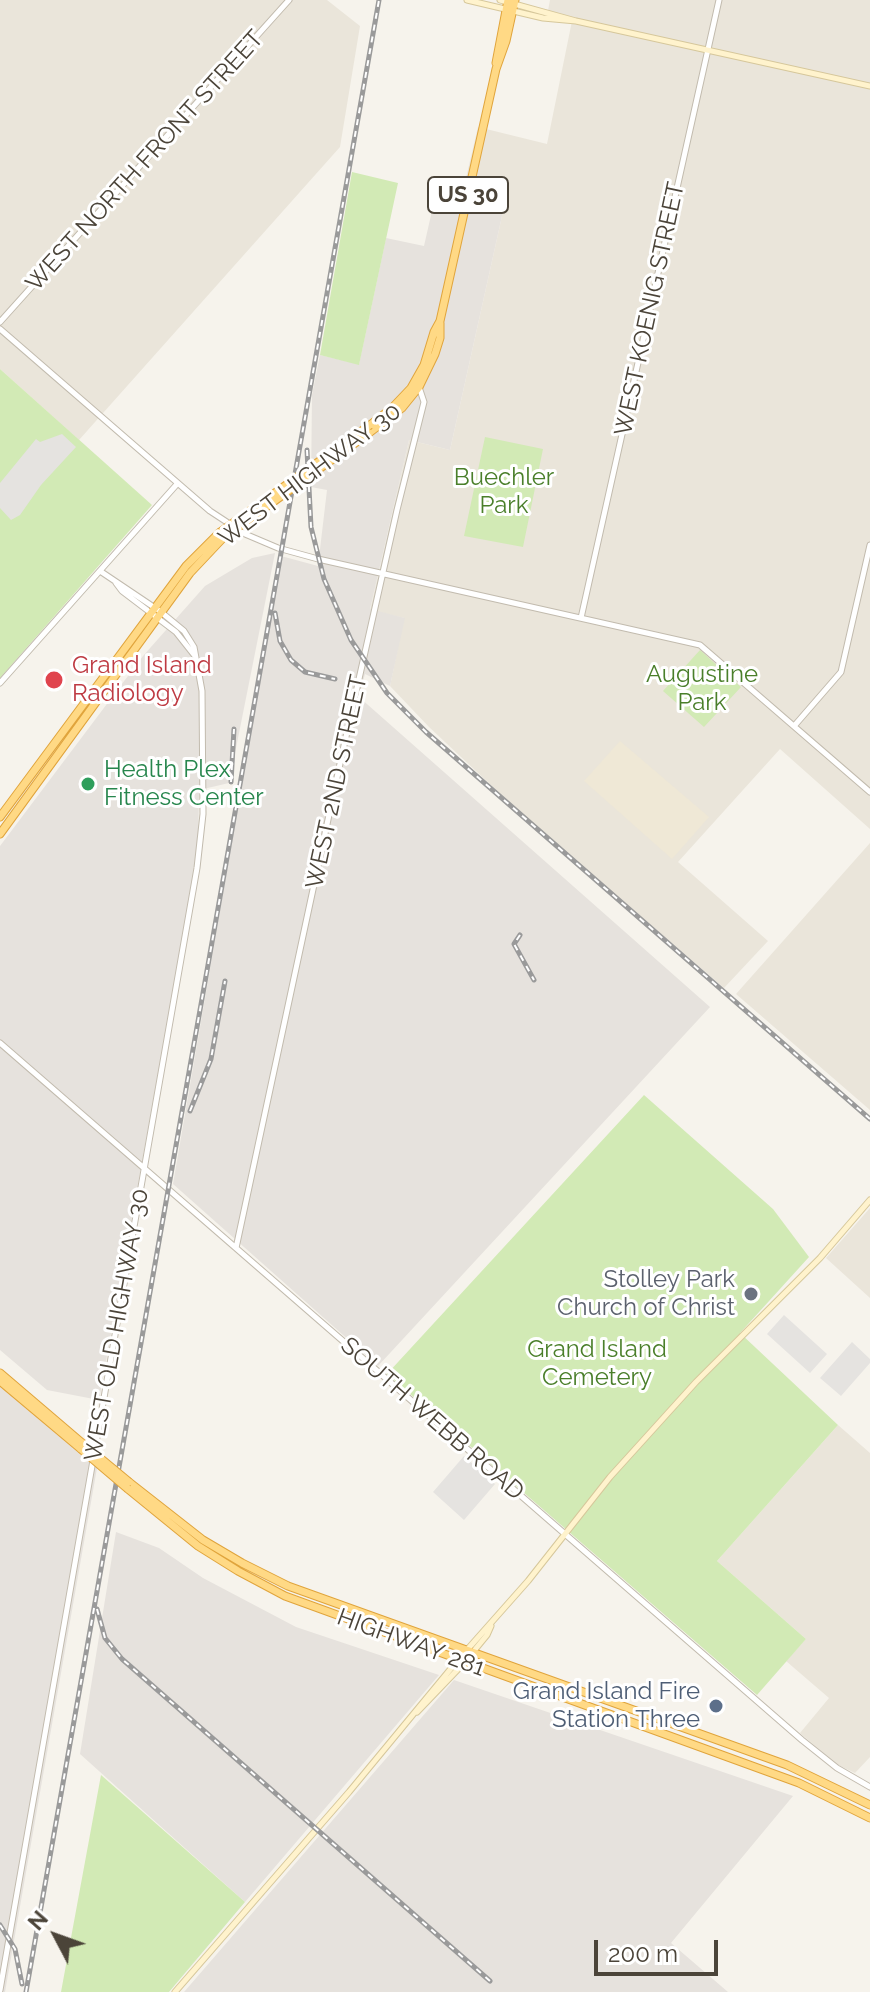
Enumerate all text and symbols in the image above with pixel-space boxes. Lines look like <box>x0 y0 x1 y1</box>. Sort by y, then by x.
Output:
street label: WEST NORTH FRONT STREET <box>20 25 270 297</box>
road number: US 30 <box>428 177 508 213</box>
street label: WEST KOENIG STREET <box>609 180 691 438</box>
street label: WEST HIGHWAY 30 <box>213 397 407 553</box>
park label: Buechler Park <box>454 464 554 520</box>
place label: Grand Island Radiology <box>72 652 212 708</box>
park label: Augustine Park <box>646 661 758 717</box>
marker: Grand Island Radiology <box>43 669 65 691</box>
street label: WEST 2ND STREET <box>300 672 374 892</box>
place label: Health Plex Fitness Center <box>104 756 264 812</box>
marker: Health Plex Fitness Center <box>79 775 97 793</box>
street label: WEST OLD HIGHWAY 30 <box>79 1187 155 1463</box>
place label: Stolley Park Church of Christ <box>557 1266 735 1322</box>
marker: Stolley Park Church of Christ <box>742 1285 760 1303</box>
street label: SOUTH WEBB ROAD <box>334 1332 530 1506</box>
park label: Grand Island Cemetery <box>527 1336 667 1392</box>
street label: HIGHWAY 281 <box>333 1603 489 1683</box>
place label: Grand Island Fire Station Three <box>513 1678 700 1734</box>
marker: Grand Island Fire Station Three <box>707 1697 725 1715</box>
north arrow <box>16 1896 96 1976</box>
text: N <box>23 1905 53 1935</box>
scale bar <box>598 1924 722 1974</box>
text: 200 m <box>608 1939 678 1968</box>

